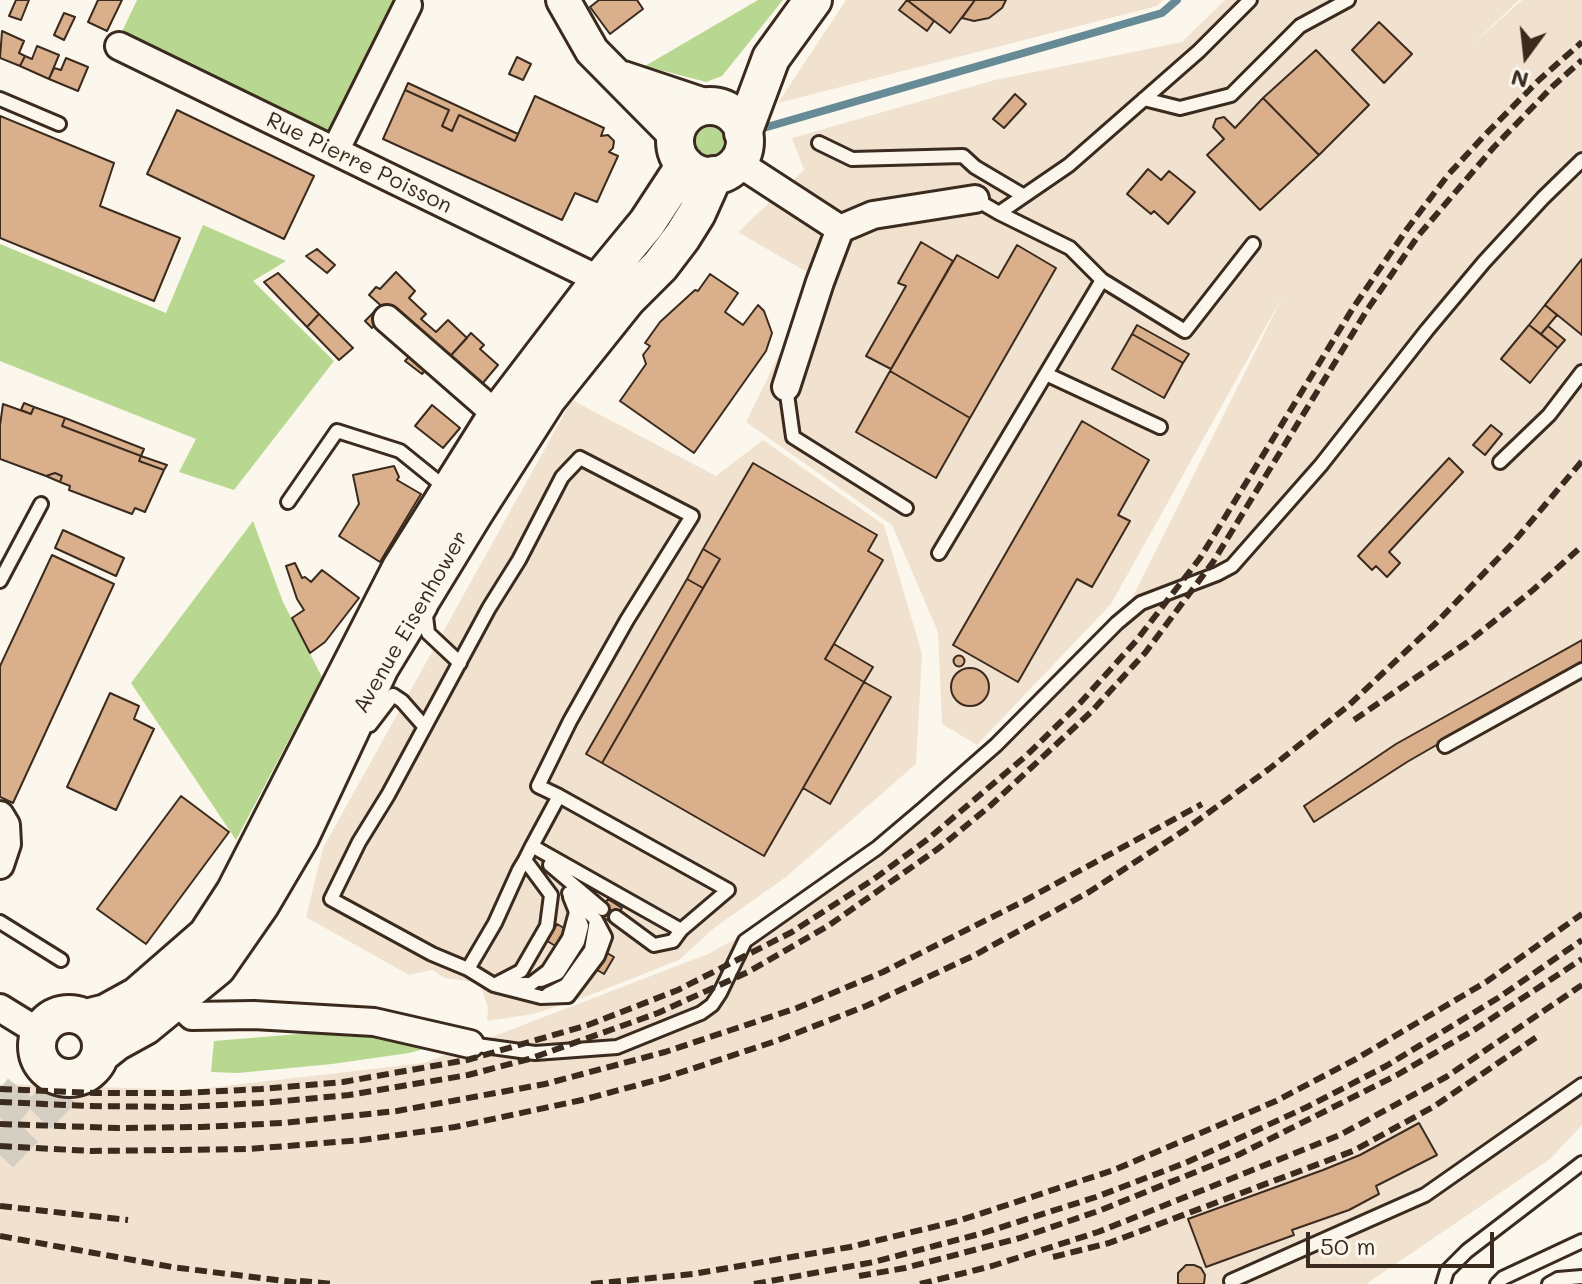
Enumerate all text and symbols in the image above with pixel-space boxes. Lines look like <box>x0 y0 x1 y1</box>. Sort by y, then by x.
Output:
north arrow <box>1486 16 1566 96</box>
text: N <box>1508 63 1531 96</box>
street label: Rue Pierre Poisson <box>262 107 456 219</box>
street label: Avenue Eisenhower <box>348 526 474 718</box>
scale bar <box>1310 1216 1498 1266</box>
text: 50 m <box>1320 1230 1376 1261</box>

